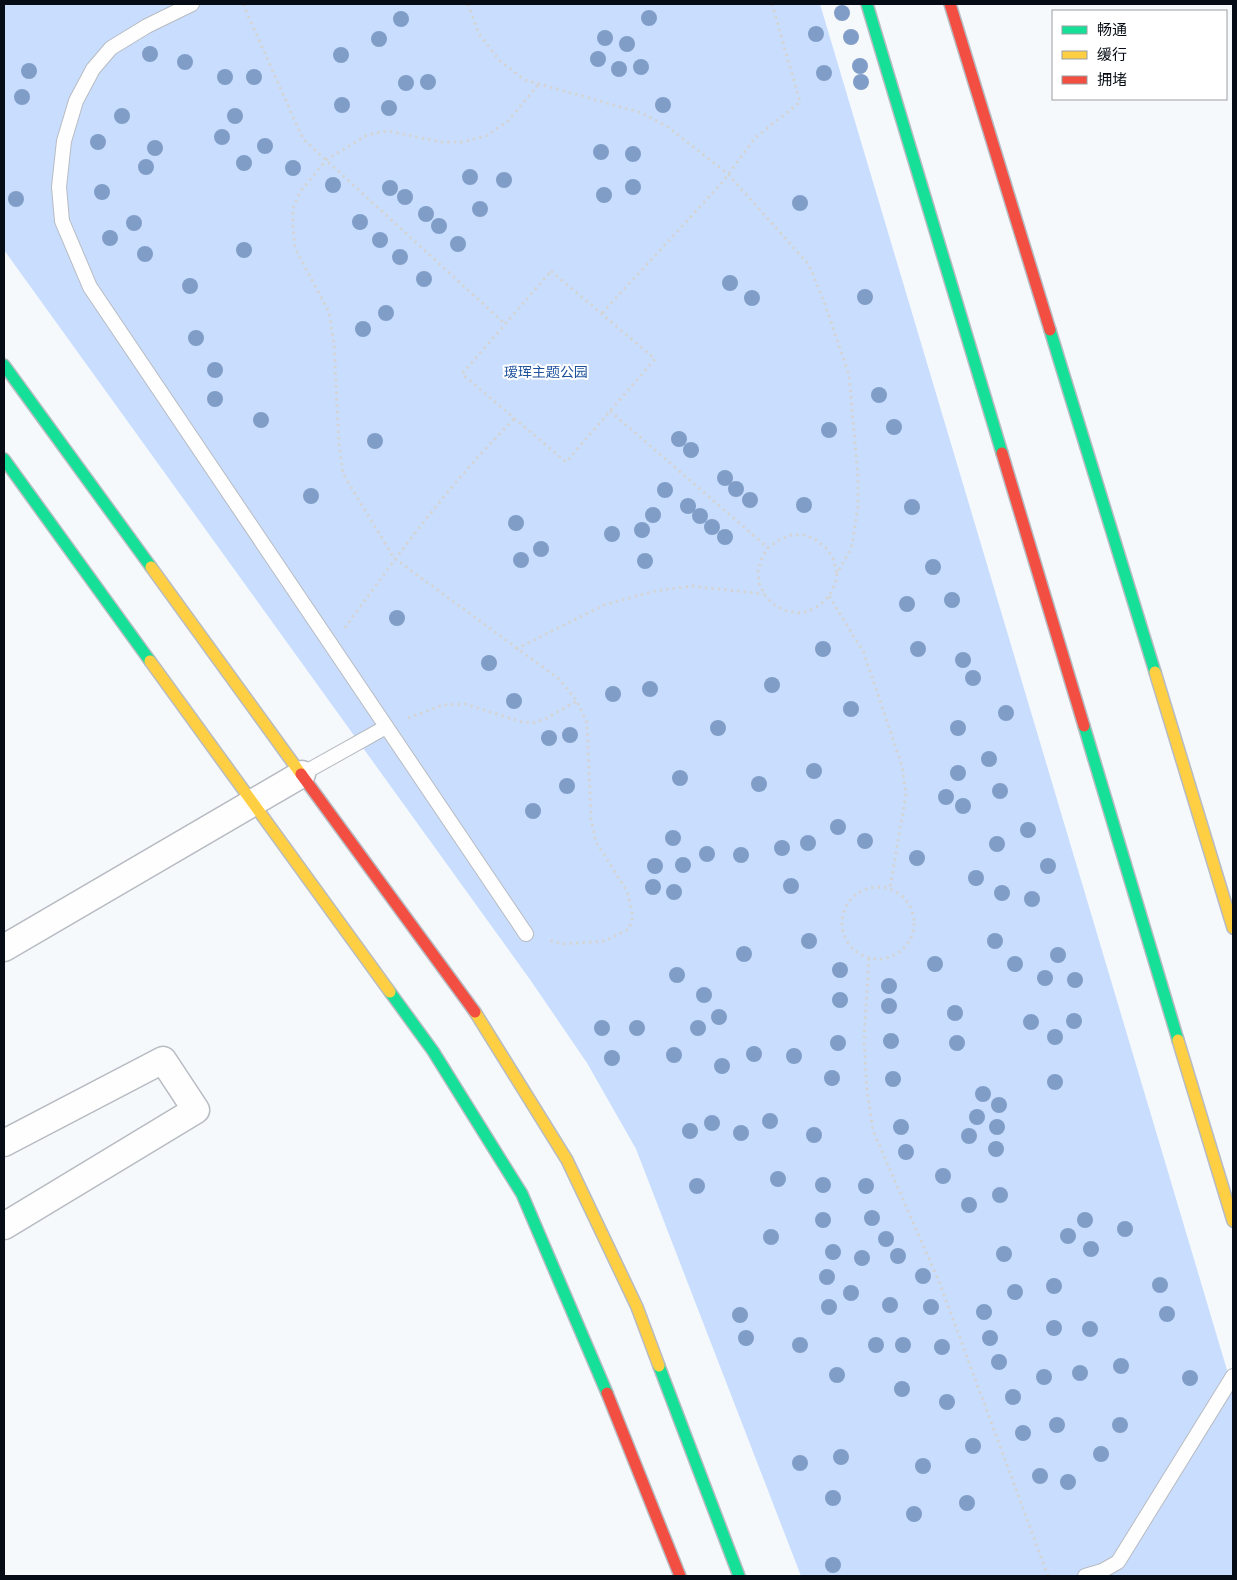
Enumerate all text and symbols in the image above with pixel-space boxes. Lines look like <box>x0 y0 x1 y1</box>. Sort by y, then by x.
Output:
legend <box>1052 10 1227 100</box>
text: 畅通 <box>1097 20 1127 38</box>
text: 缓行 <box>1097 45 1127 63</box>
text: 拥堵 <box>1097 70 1127 88</box>
park label: 瑷珲主题公园 <box>504 363 588 380</box>

